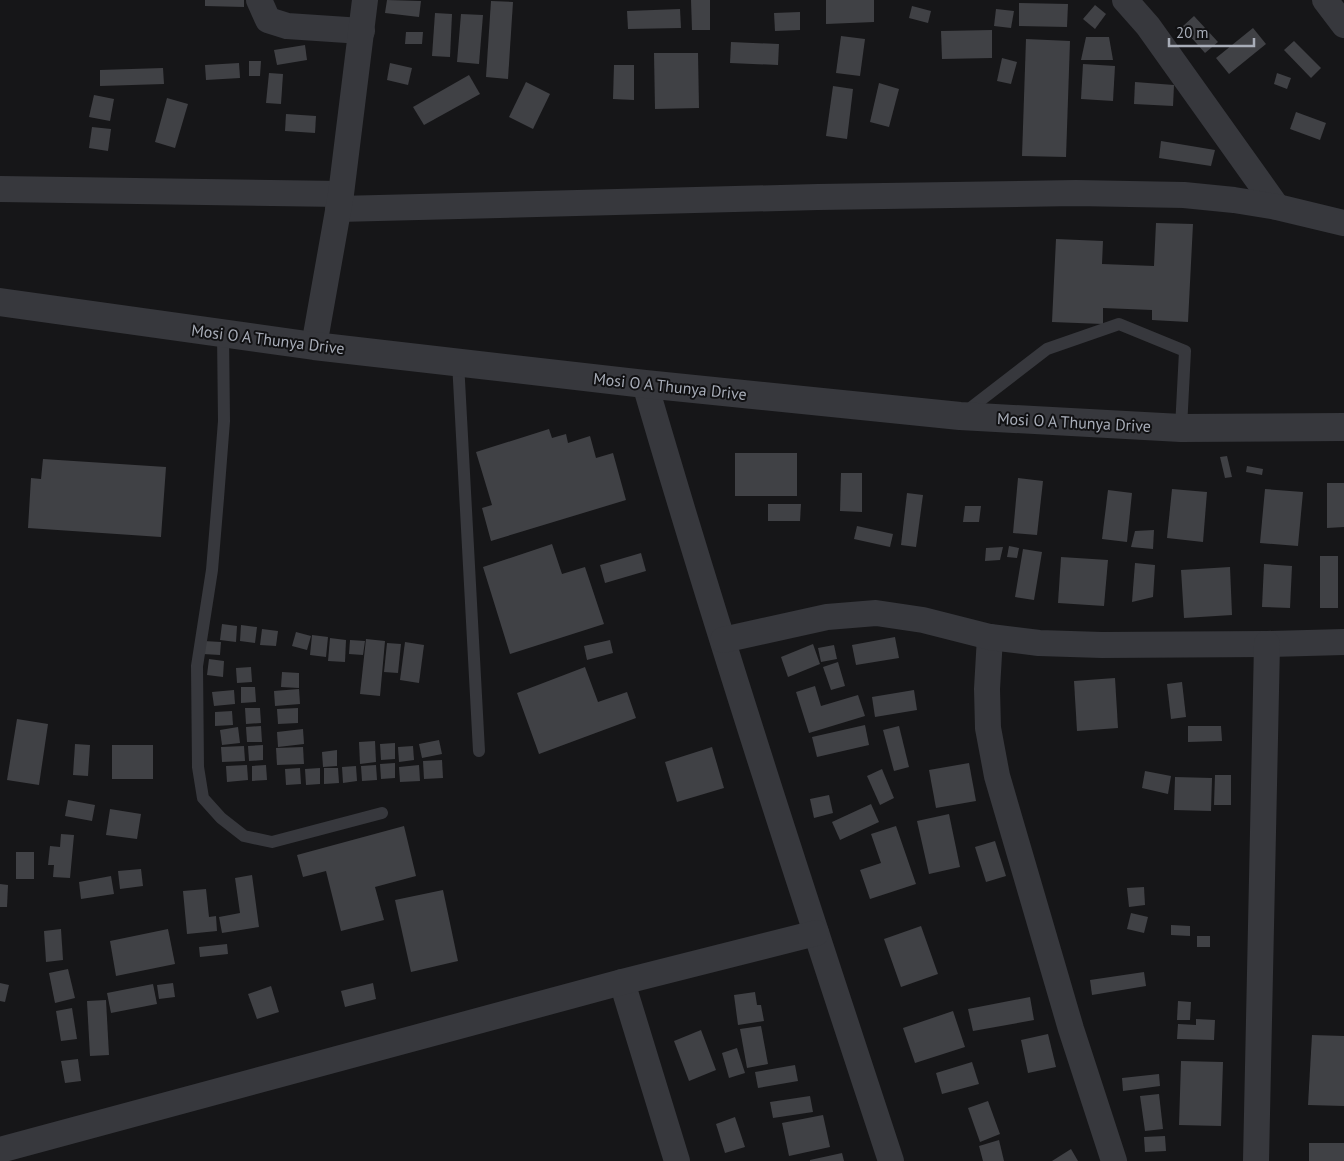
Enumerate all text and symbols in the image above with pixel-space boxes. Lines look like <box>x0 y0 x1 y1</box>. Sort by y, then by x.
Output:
scale bar <box>1169 15 1254 47</box>
text: 20 m <box>1176 23 1209 42</box>
street label: Mosi O A Thunya Drive <box>190 320 346 358</box>
street label: Mosi O A Thunya Drive <box>592 368 748 404</box>
street label: Mosi O A Thunya Drive <box>996 408 1152 436</box>

